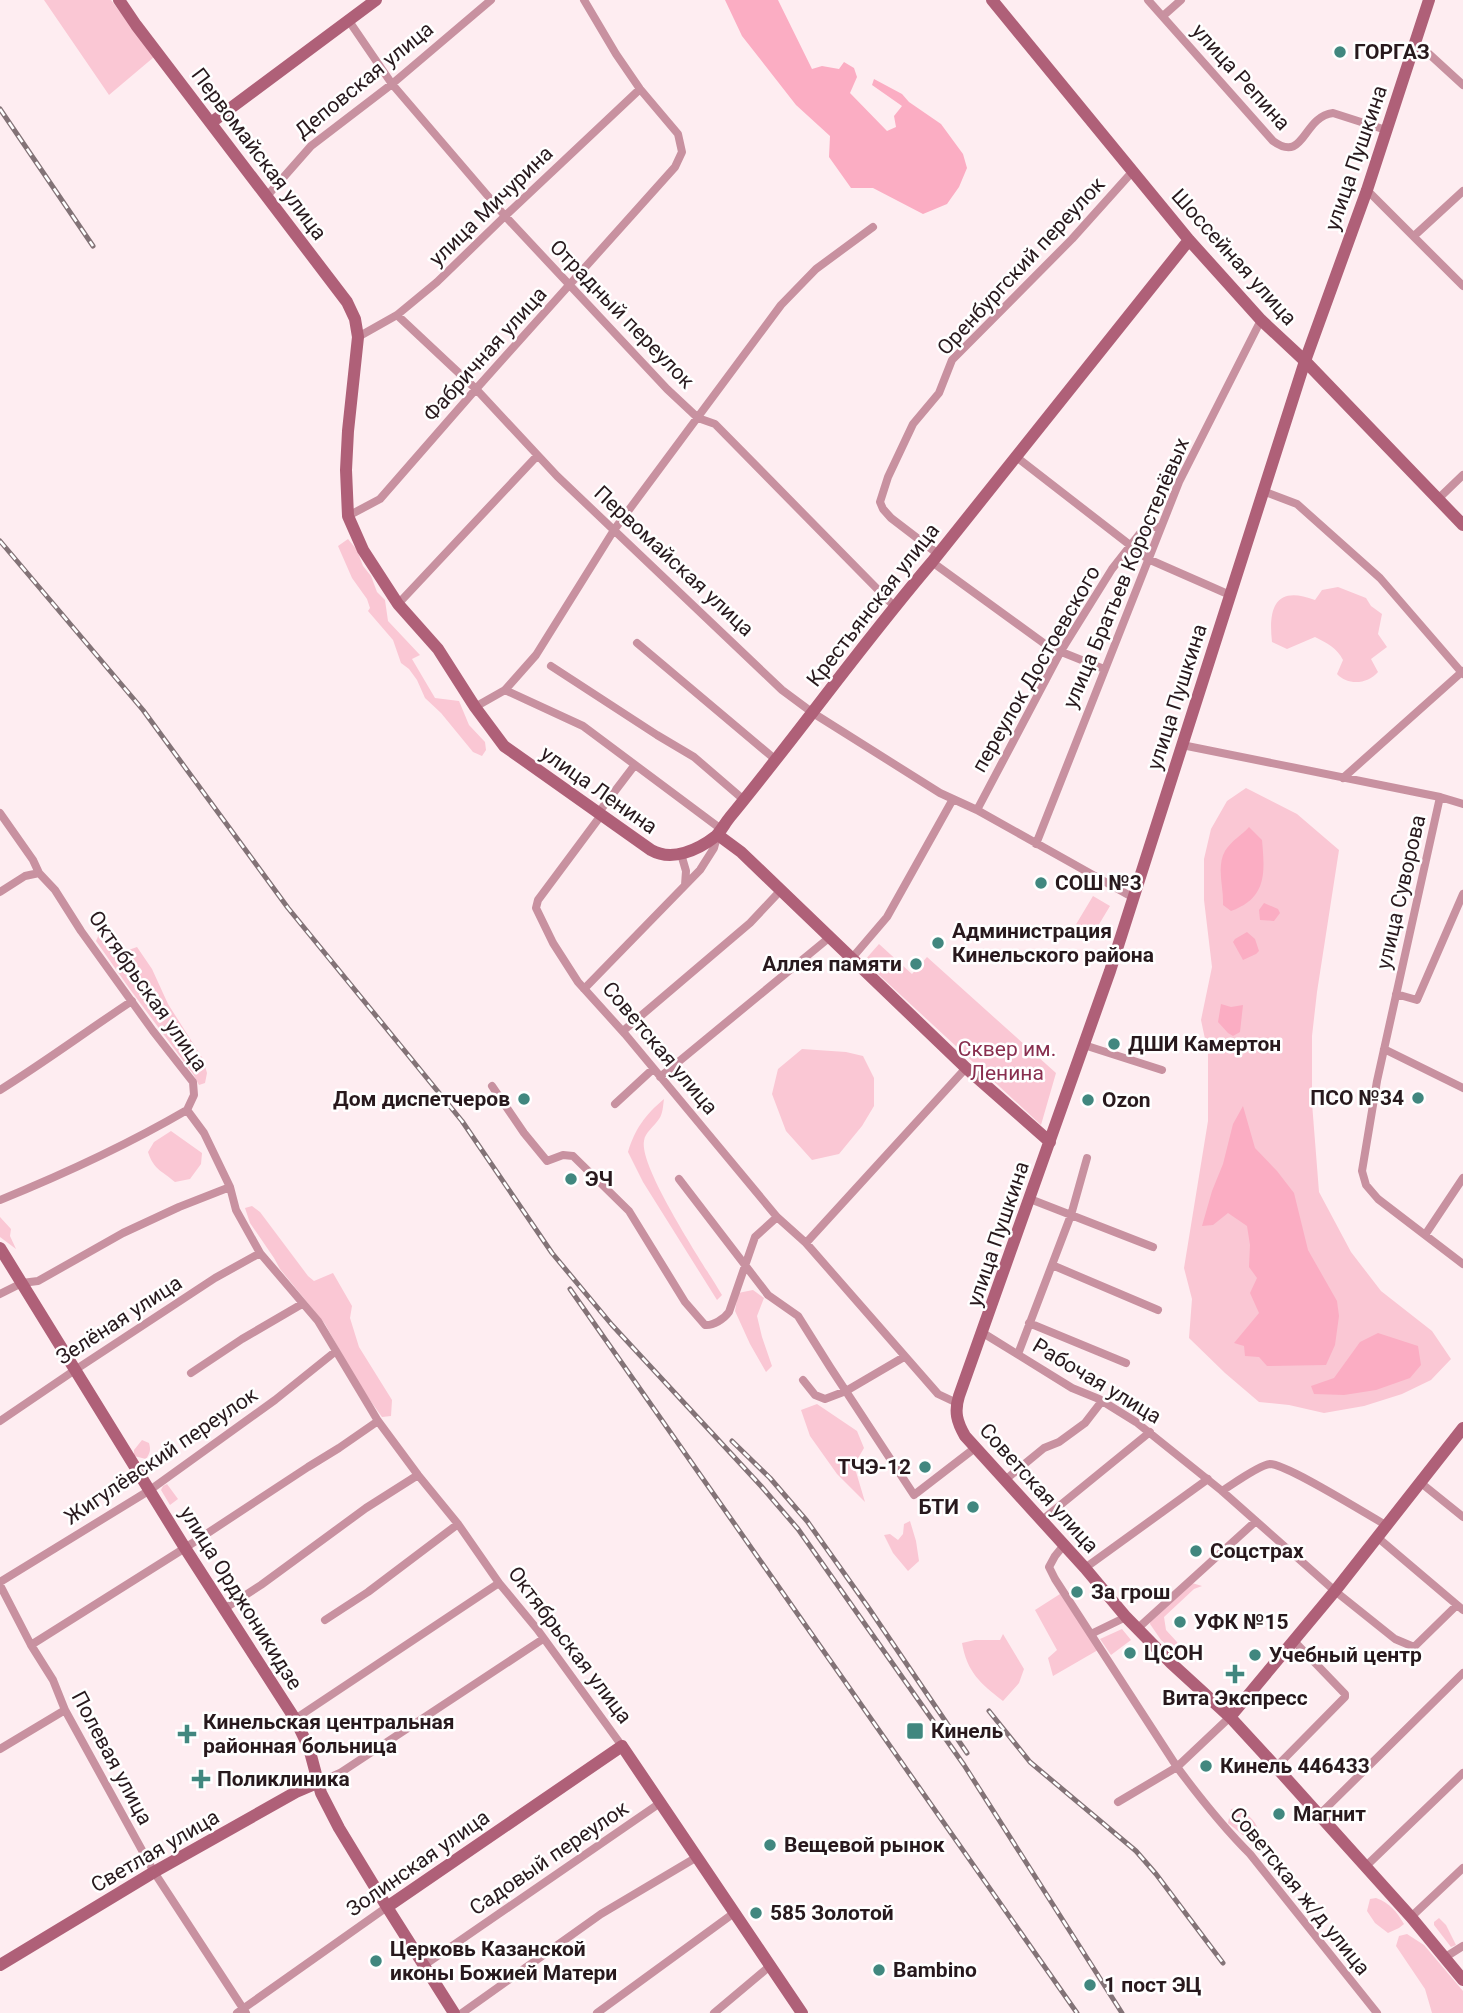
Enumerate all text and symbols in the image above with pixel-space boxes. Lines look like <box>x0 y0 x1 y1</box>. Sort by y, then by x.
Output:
street label: Деповская улица <box>290 17 438 143</box>
street label: улица Репина <box>1187 19 1295 135</box>
place label: ГОРГАЗ <box>1354 40 1430 64</box>
marker: ГОРГАЗ <box>1332 44 1348 60</box>
street label: Первомайская улица <box>186 63 332 245</box>
street label: улица Пушкина <box>1320 82 1392 234</box>
street label: улица Мичурина <box>424 141 558 271</box>
street label: Оренбургский переулок <box>932 172 1110 360</box>
street label: Шоссейная улица <box>1167 184 1301 330</box>
street label: Отрадный переулок <box>545 235 700 394</box>
street label: Фабричная улица <box>418 282 552 426</box>
street label: улица Братьев Коростелёвых <box>1058 434 1194 712</box>
street label: Первомайская улица <box>589 481 759 641</box>
street label: Крестьянская улица <box>802 519 944 691</box>
street label: переулок Достоевского <box>967 561 1105 777</box>
street label: улица Пушкина <box>1142 621 1212 773</box>
street label: улица Ленина <box>536 741 662 839</box>
street label: улица Суворова <box>1372 812 1430 972</box>
place label: СОШ №3 <box>1055 871 1142 895</box>
marker: СОШ №3 <box>1033 875 1049 891</box>
street label: Октябрьская улица <box>84 906 212 1076</box>
place label: Администрация Кинельского района <box>952 919 1154 967</box>
marker: Администрация Кинельского района <box>930 935 946 951</box>
place label: Аллея памяти <box>762 952 902 976</box>
marker: Аллея памяти <box>908 956 924 972</box>
street label: Советская улица <box>597 977 723 1119</box>
place label: ДШИ Камертон <box>1128 1032 1281 1056</box>
marker: ДШИ Камертон <box>1106 1036 1122 1052</box>
park label: Сквер им. Ленина <box>958 1037 1056 1085</box>
place label: ПСО №34 <box>1310 1086 1404 1110</box>
place label: Дом диспетчеров <box>333 1087 510 1111</box>
place label: Ozon <box>1102 1088 1151 1112</box>
marker: ПСО №34 <box>1410 1090 1426 1106</box>
marker: Дом диспетчеров <box>516 1091 532 1107</box>
marker: Ozon <box>1080 1092 1096 1108</box>
street label: улица Пушкина <box>962 1158 1034 1310</box>
place label: ЭЧ <box>585 1167 613 1191</box>
marker: ЭЧ <box>563 1171 579 1187</box>
street label: Зелёная улица <box>52 1271 186 1369</box>
street label: Рабочая улица <box>1029 1333 1165 1429</box>
street label: Жигулёвский переулок <box>60 1382 263 1530</box>
street label: Советская улица <box>975 1418 1103 1558</box>
place label: ТЧЭ-12 <box>837 1455 911 1479</box>
marker: ТЧЭ-12 <box>917 1459 933 1475</box>
place label: БТИ <box>918 1495 959 1519</box>
marker: БТИ <box>965 1499 981 1515</box>
street label: улица Орджоникидзе <box>175 1502 307 1694</box>
place label: Соцстрах <box>1210 1539 1304 1563</box>
marker: Соцстрах <box>1188 1543 1204 1559</box>
street label: Октябрьская улица <box>503 1562 637 1728</box>
place label: За грош <box>1091 1580 1170 1604</box>
marker: За грош <box>1069 1584 1085 1600</box>
place label: УФК №15 <box>1194 1610 1289 1634</box>
marker: УФК №15 <box>1172 1614 1188 1630</box>
place label: ЦСОН <box>1144 1641 1203 1665</box>
place label: Учебный центр <box>1269 1643 1422 1667</box>
marker: ЦСОН <box>1122 1645 1138 1661</box>
marker: Учебный центр <box>1247 1647 1263 1663</box>
marker: Вита Экспресс <box>1227 1666 1243 1682</box>
place label: Вита Экспресс <box>1162 1686 1308 1710</box>
street label: Полевая улица <box>67 1687 157 1829</box>
place label: Кинельская центральная районная больница <box>203 1710 454 1758</box>
place label: Кинель <box>931 1719 1004 1743</box>
marker: Кинель <box>905 1721 925 1741</box>
marker: Кинельская центральная районная больница <box>177 1724 197 1744</box>
place label: Кинель 446433 <box>1220 1754 1370 1778</box>
marker: Кинель 446433 <box>1198 1758 1214 1774</box>
place label: Поликлиника <box>217 1767 350 1791</box>
marker: Поликлиника <box>191 1769 211 1789</box>
street label: Садовый переулок <box>465 1796 634 1920</box>
street label: Советская ж/д улица <box>1225 1802 1375 1980</box>
place label: Магнит <box>1293 1802 1366 1826</box>
street label: Светлая улица <box>87 1805 223 1897</box>
street label: Золинская улица <box>342 1805 494 1921</box>
marker: Магнит <box>1271 1806 1287 1822</box>
place label: Вещевой рынок <box>784 1833 945 1857</box>
marker: Вещевой рынок <box>762 1837 778 1853</box>
place label: 585 Золотой <box>770 1901 894 1925</box>
marker: 585 Золотой <box>748 1905 764 1921</box>
place label: Церковь Казанской иконы Божией Матери <box>390 1937 617 1985</box>
marker: Церковь Казанской иконы Божией Матери <box>368 1953 384 1969</box>
place label: Bambino <box>893 1958 977 1982</box>
marker: Bambino <box>871 1962 887 1978</box>
place label: 1 пост ЭЦ <box>1104 1973 1202 1997</box>
marker: 1 пост ЭЦ <box>1082 1977 1098 1993</box>

